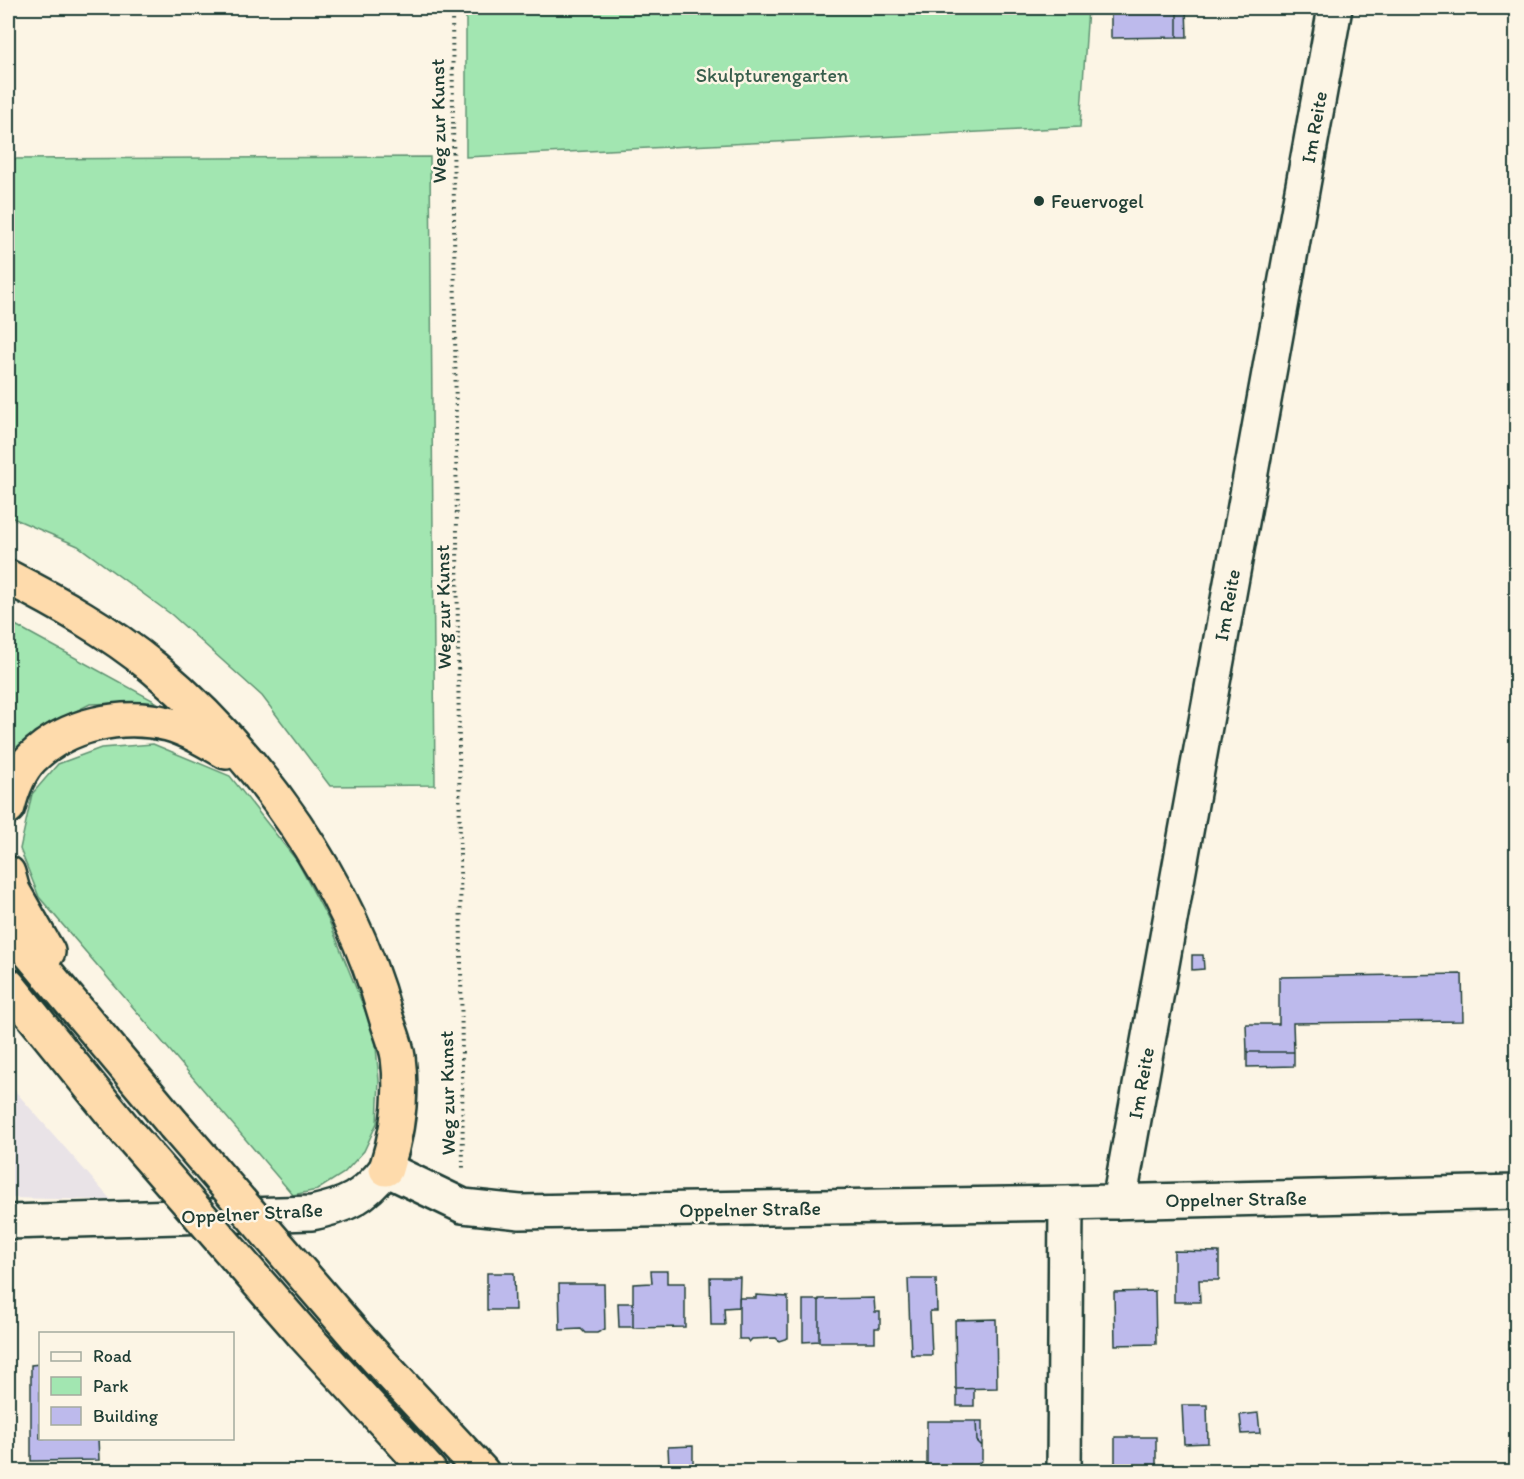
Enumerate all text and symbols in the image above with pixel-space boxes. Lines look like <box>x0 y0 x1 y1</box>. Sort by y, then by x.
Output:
street label: Weg zur Kunst <box>425 58 451 184</box>
park label: Skulpturengarten <box>696 63 848 87</box>
street label: Im Reite <box>1296 89 1332 165</box>
place label: Feuervogel <box>1051 189 1144 213</box>
marker: Feuervogel <box>1032 194 1046 208</box>
street label: Weg zur Kunst <box>430 544 456 670</box>
street label: Im Reite <box>1209 567 1245 643</box>
street label: Weg zur Kunst <box>434 1030 460 1156</box>
street label: Im Reite <box>1123 1045 1159 1121</box>
street label: Oppelner Straße <box>1165 1186 1307 1212</box>
street label: Oppelner Straße <box>679 1196 821 1222</box>
street label: Oppelner Straße <box>181 1197 323 1229</box>
legend <box>39 1332 234 1440</box>
text: Road <box>93 1345 132 1367</box>
text: Park <box>93 1375 128 1397</box>
text: Building <box>93 1405 159 1427</box>

